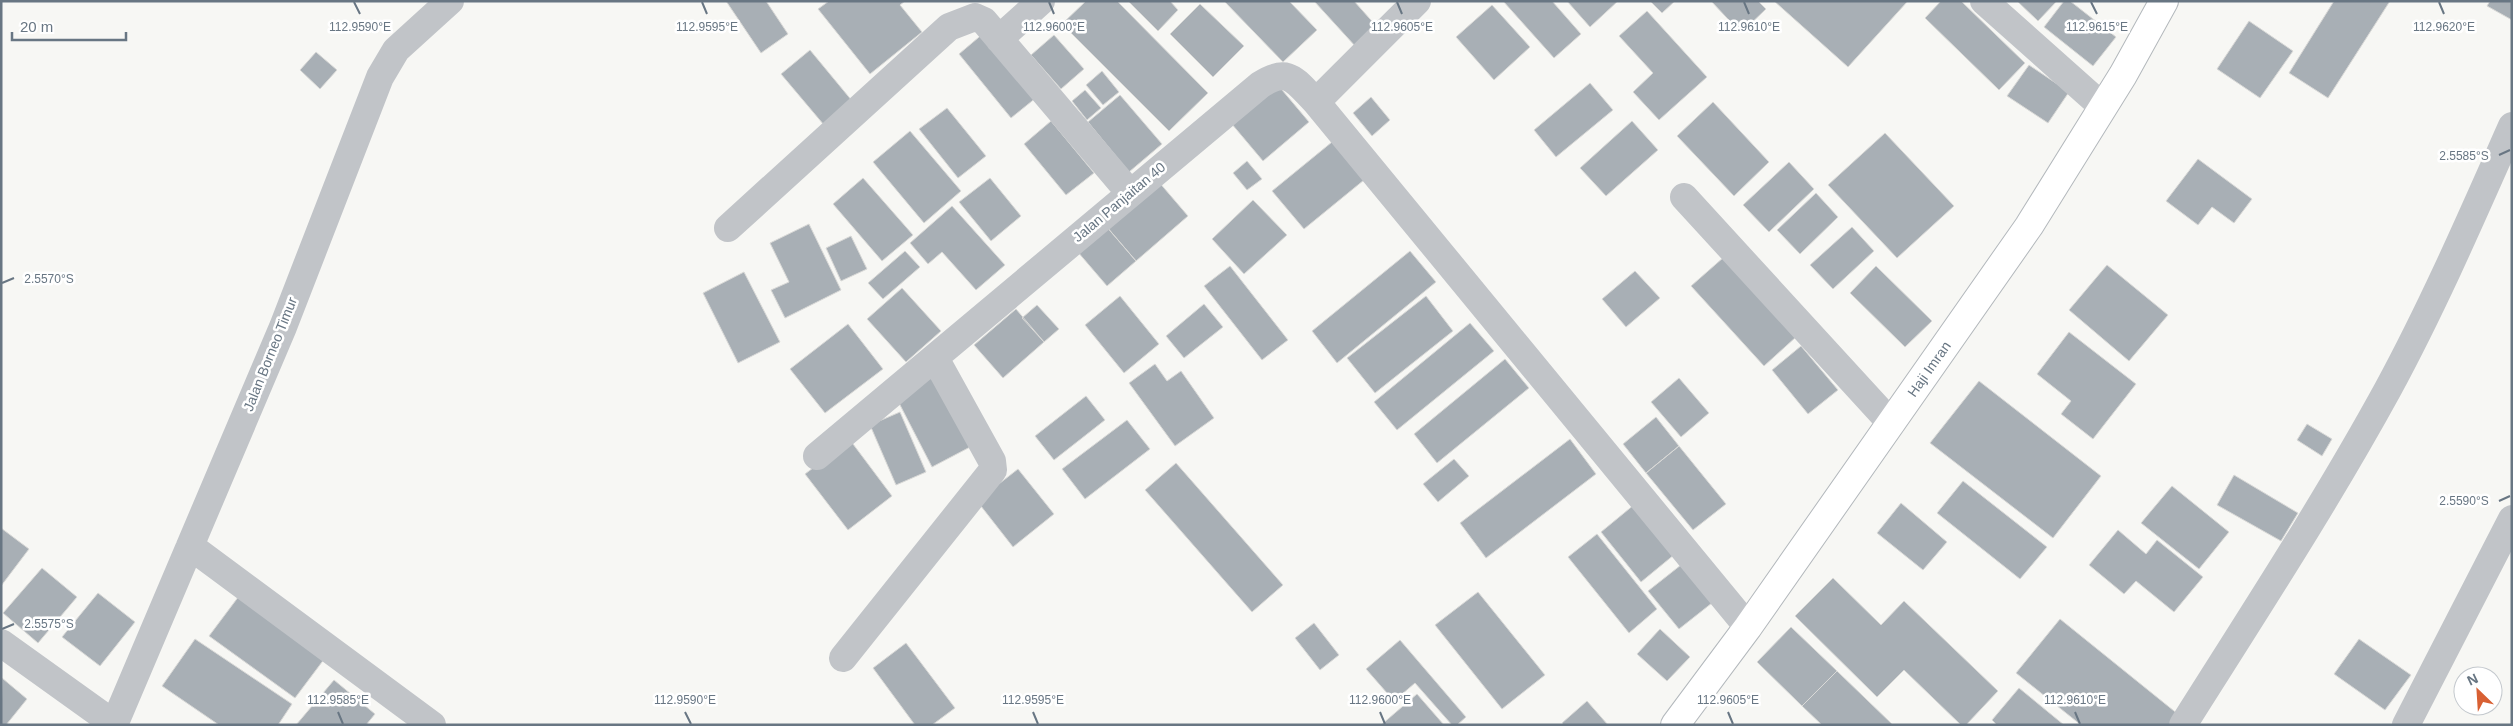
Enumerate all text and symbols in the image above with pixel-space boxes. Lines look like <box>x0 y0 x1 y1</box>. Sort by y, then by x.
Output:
scale bar <box>12 10 126 42</box>
text: 20 m <box>20 18 53 35</box>
text: 112.9590°E <box>329 20 391 34</box>
text: 112.9595°E <box>676 20 738 34</box>
text: 112.9600°E <box>1023 20 1085 34</box>
text: 112.9605°E <box>1371 20 1433 34</box>
text: 112.9610°E <box>1718 20 1780 34</box>
text: 112.9615°E <box>2066 20 2128 34</box>
text: 112.9620°E <box>2413 20 2475 34</box>
text: 2.5585°S <box>2439 149 2489 163</box>
street label: Jalan Panjaitan 40 <box>1070 159 1168 245</box>
text: 2.5570°S <box>24 272 74 286</box>
street label: Jalan Borneo Timur <box>240 294 300 413</box>
street label: Haji Imran <box>1904 338 1954 400</box>
text: 2.5590°S <box>2439 494 2489 508</box>
text: 2.5575°S <box>24 617 74 631</box>
north arrow <box>2453 666 2503 716</box>
text: N <box>2465 670 2480 689</box>
text: 112.9585°E <box>307 693 369 707</box>
text: 112.9590°E <box>654 693 716 707</box>
text: 112.9595°E <box>1002 693 1064 707</box>
text: 112.9600°E <box>1349 693 1411 707</box>
text: 112.9605°E <box>1697 693 1759 707</box>
text: 112.9610°E <box>2044 693 2106 707</box>

